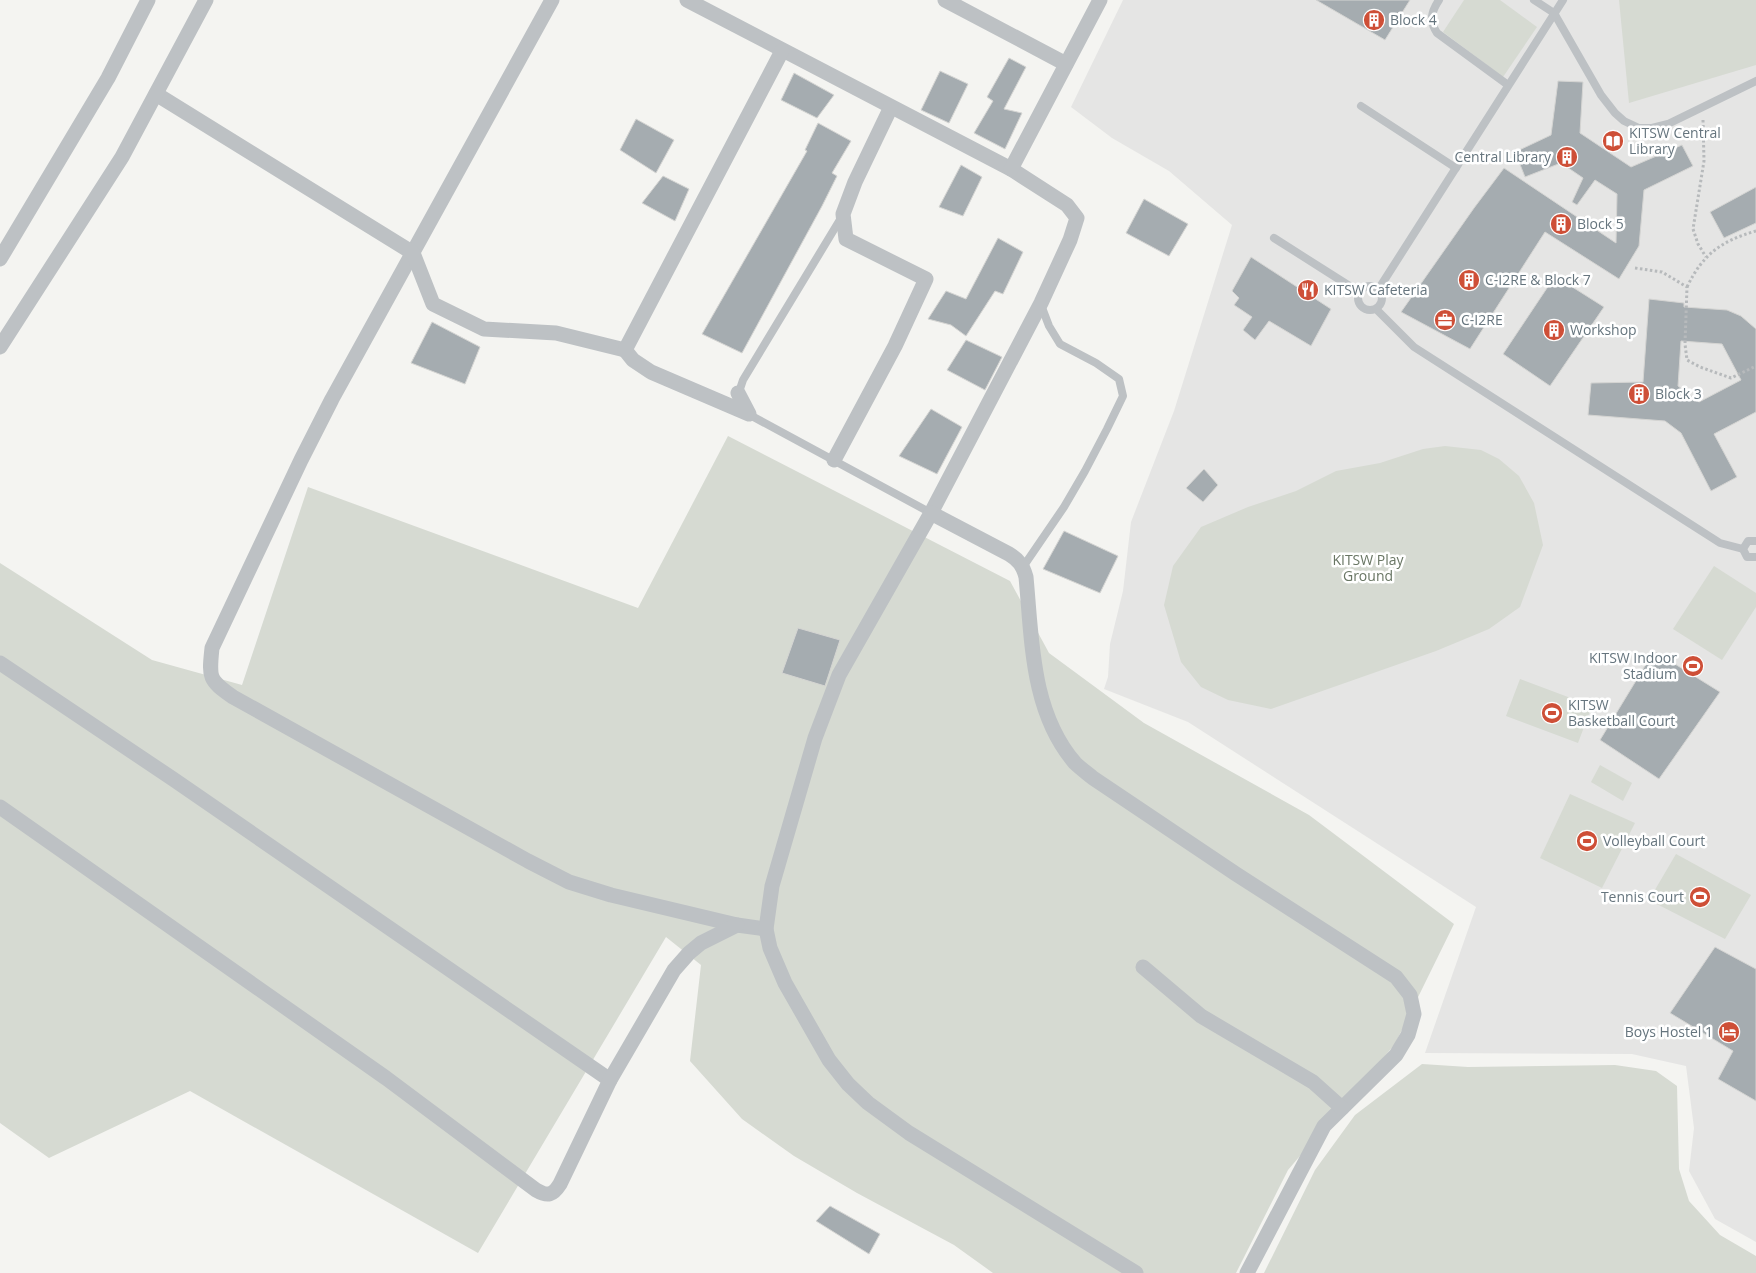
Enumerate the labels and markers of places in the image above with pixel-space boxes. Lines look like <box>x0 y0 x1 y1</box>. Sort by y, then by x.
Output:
building icon: Block 4 <box>1362 8 1386 32</box>
place label: Block 4 <box>1390 10 1437 29</box>
place label: KITSW Central Library <box>1629 123 1721 158</box>
library icon: KITSW Central Library <box>1601 129 1625 153</box>
building icon: Central Library <box>1555 145 1579 169</box>
place label: Central Library <box>1454 147 1552 166</box>
building icon: Block 5 <box>1549 212 1573 236</box>
place label: Block 5 <box>1577 214 1624 233</box>
building icon: C-I2RE & Block 7 <box>1457 268 1481 292</box>
place label: C-I2RE & Block 7 <box>1485 270 1591 289</box>
restaurant icon: KITSW Cafeteria <box>1296 278 1320 302</box>
place label: KITSW Cafeteria <box>1324 280 1428 299</box>
office icon: C-I2RE <box>1433 308 1457 332</box>
place label: C-I2RE <box>1461 310 1503 329</box>
building icon: Workshop <box>1542 318 1566 342</box>
place label: Workshop <box>1570 320 1637 339</box>
building icon: Block 3 <box>1627 382 1651 406</box>
place label: Block 3 <box>1655 384 1702 403</box>
place label: KITSW Indoor Stadium <box>1589 648 1677 683</box>
sports icon: KITSW Indoor Stadium <box>1681 654 1705 678</box>
place label: KITSW Basketball Court <box>1568 695 1675 730</box>
sports icon: KITSW Basketball Court <box>1540 701 1564 725</box>
sports icon: Volleyball Court <box>1575 829 1599 853</box>
place label: Volleyball Court <box>1603 831 1705 850</box>
sports icon: Tennis Court <box>1688 885 1712 909</box>
place label: Tennis Court <box>1601 887 1684 906</box>
hotel icon: Boys Hostel 1 <box>1717 1020 1741 1044</box>
place label: Boys Hostel 1 <box>1625 1022 1713 1041</box>

